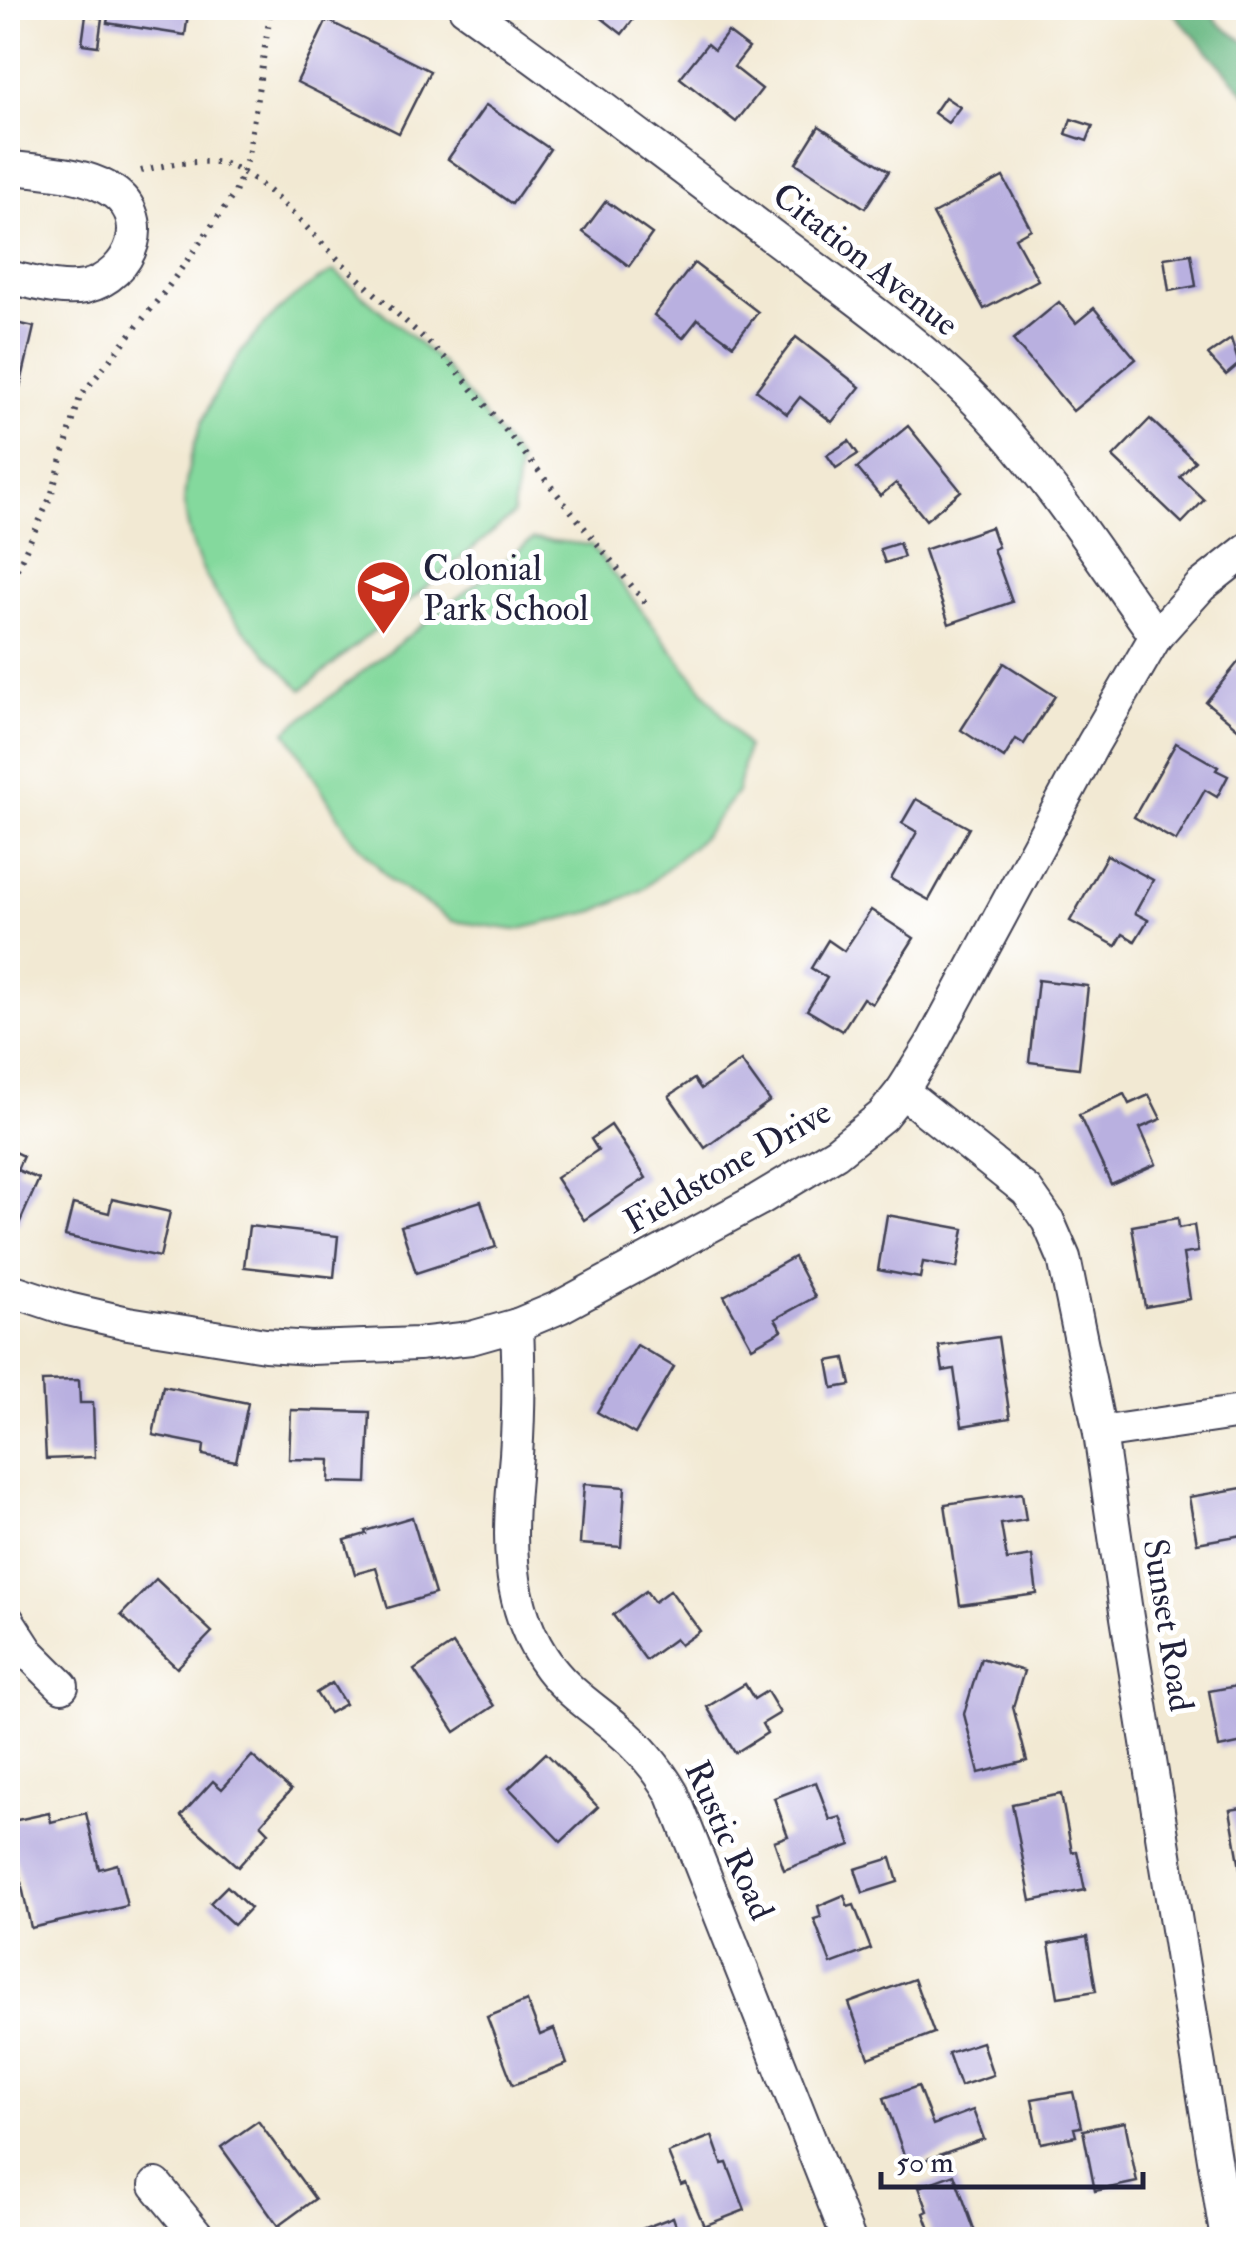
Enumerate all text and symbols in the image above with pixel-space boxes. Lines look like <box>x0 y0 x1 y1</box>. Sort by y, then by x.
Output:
street label: Citation Avenue <box>763 173 967 346</box>
place label: Colonial Park School <box>423 547 589 631</box>
school or university icon: Colonial Park School <box>354 558 414 637</box>
street label: Fieldstone Drive <box>616 1090 839 1244</box>
street label: Sunset Road <box>1133 1536 1203 1715</box>
street label: Rustic Road <box>674 1754 784 1927</box>
scale bar <box>881 2127 1144 2189</box>
text: 50 m <box>896 2144 954 2181</box>

